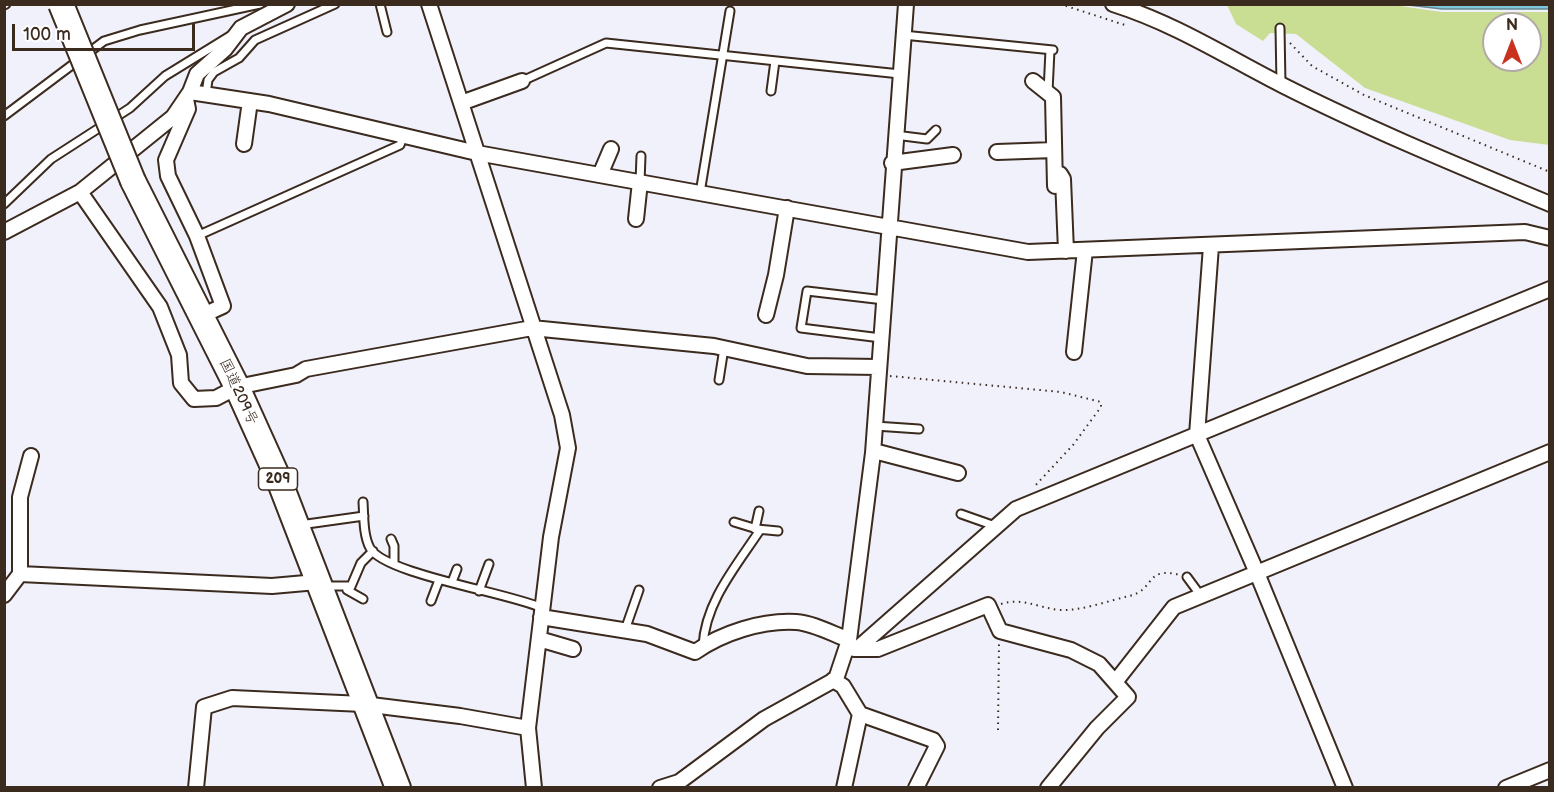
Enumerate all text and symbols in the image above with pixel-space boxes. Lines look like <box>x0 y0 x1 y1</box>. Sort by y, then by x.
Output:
scale bar <box>15 12 198 50</box>
north arrow <box>1482 12 1542 72</box>
text: N <box>1506 16 1518 35</box>
text: 100 m <box>23 24 71 45</box>
street label: 国道209号 <box>215 356 261 428</box>
road number: 209 <box>258 468 298 490</box>

